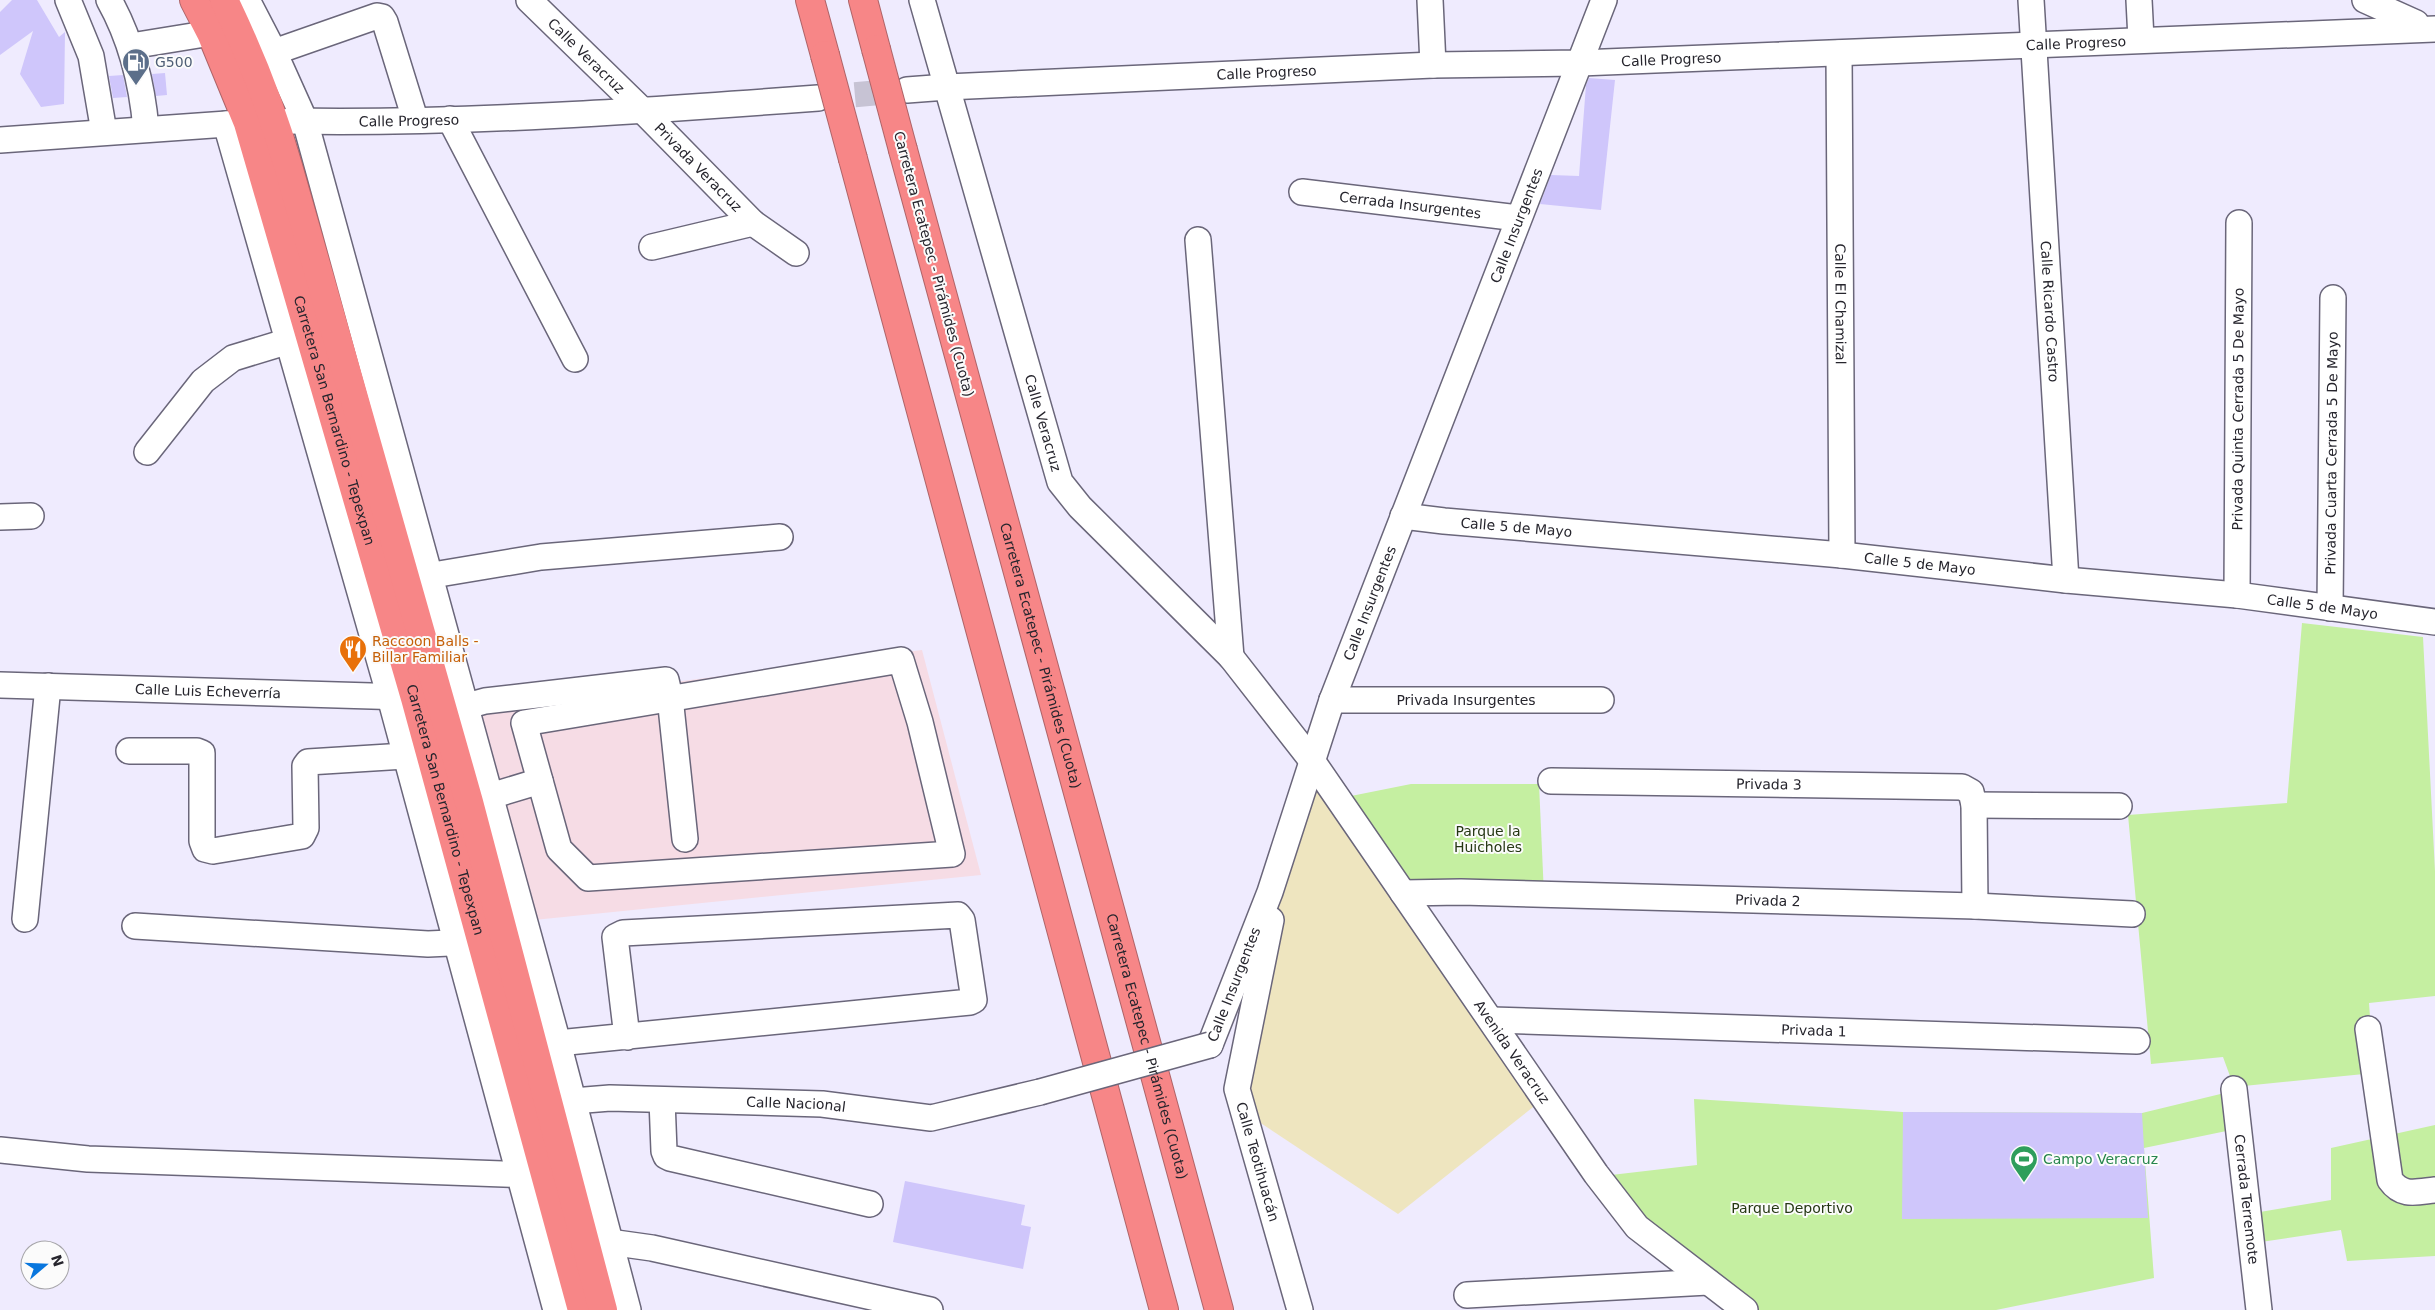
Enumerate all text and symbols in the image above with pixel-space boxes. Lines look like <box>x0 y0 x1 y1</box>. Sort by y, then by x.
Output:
street label: Calle Veracruz <box>545 15 628 97</box>
street label: Calle Progreso <box>2026 33 2126 53</box>
fuel station icon: G500 <box>121 47 151 86</box>
street label: Calle Progreso <box>1621 49 1722 69</box>
place label: G500 <box>155 54 193 70</box>
street label: Calle Progreso <box>1216 62 1317 83</box>
street label: Calle Progreso <box>359 111 459 129</box>
street label: Privada Veracruz <box>651 120 745 215</box>
street label: Carretera Ecatepec - Pirámides (Cuota) <box>891 129 977 399</box>
street label: Calle Insurgentes <box>1487 166 1546 285</box>
street label: Cerrada Insurgentes <box>1338 189 1482 221</box>
street label: Calle Ricardo Castro <box>2038 240 2062 383</box>
street label: Calle El Chamizal <box>1832 243 1849 365</box>
street label: Privada Quinta Cerrada 5 De Mayo <box>2229 288 2247 531</box>
street label: Carretera San Bernardino - Tepexpan <box>290 294 378 547</box>
street label: Privada Cuarta Cerrada 5 De Mayo <box>2322 331 2341 575</box>
street label: Calle Veracruz <box>1022 373 1065 473</box>
street label: Calle 5 de Mayo <box>1460 514 1573 540</box>
street label: Carretera Ecatepec - Pirámides (Cuota) <box>997 521 1085 790</box>
street label: Calle Insurgentes <box>1340 544 1399 663</box>
street label: Calle 5 de Mayo <box>1863 550 1976 578</box>
street label: Calle 5 de Mayo <box>2266 591 2379 622</box>
place label: Raccoon Balls - Billar Familiar <box>372 633 479 665</box>
restaurant icon: Raccoon Balls - Billar Familiar <box>338 634 368 673</box>
street label: Calle Luis Echeverría <box>135 681 281 701</box>
street label: Carretera San Bernardino - Tepexpan <box>403 682 487 937</box>
street label: Privada Insurgentes <box>1396 692 1536 708</box>
street label: Privada 3 <box>1736 776 1802 793</box>
park label: Parque la Huicholes <box>1454 823 1522 855</box>
street label: Privada 2 <box>1735 891 1801 909</box>
street label: Carretera Ecatepec - Pirámides (Cuota) <box>1103 912 1191 1181</box>
street label: Calle Insurgentes <box>1204 925 1263 1044</box>
street label: Avenida Veracruz <box>1471 997 1553 1106</box>
street label: Privada 1 <box>1781 1021 1847 1040</box>
street label: Calle Nacional <box>746 1094 847 1115</box>
street label: Calle Teotihuacán <box>1233 1100 1282 1223</box>
street label: Cerrada Terremote <box>2231 1133 2262 1265</box>
sports icon: Campo Veracruz <box>2009 1144 2039 1183</box>
place label: Campo Veracruz <box>2043 1151 2158 1167</box>
park label: Parque Deportivo <box>1731 1200 1853 1216</box>
north arrow <box>20 1240 70 1290</box>
text: N <box>48 1253 67 1269</box>

